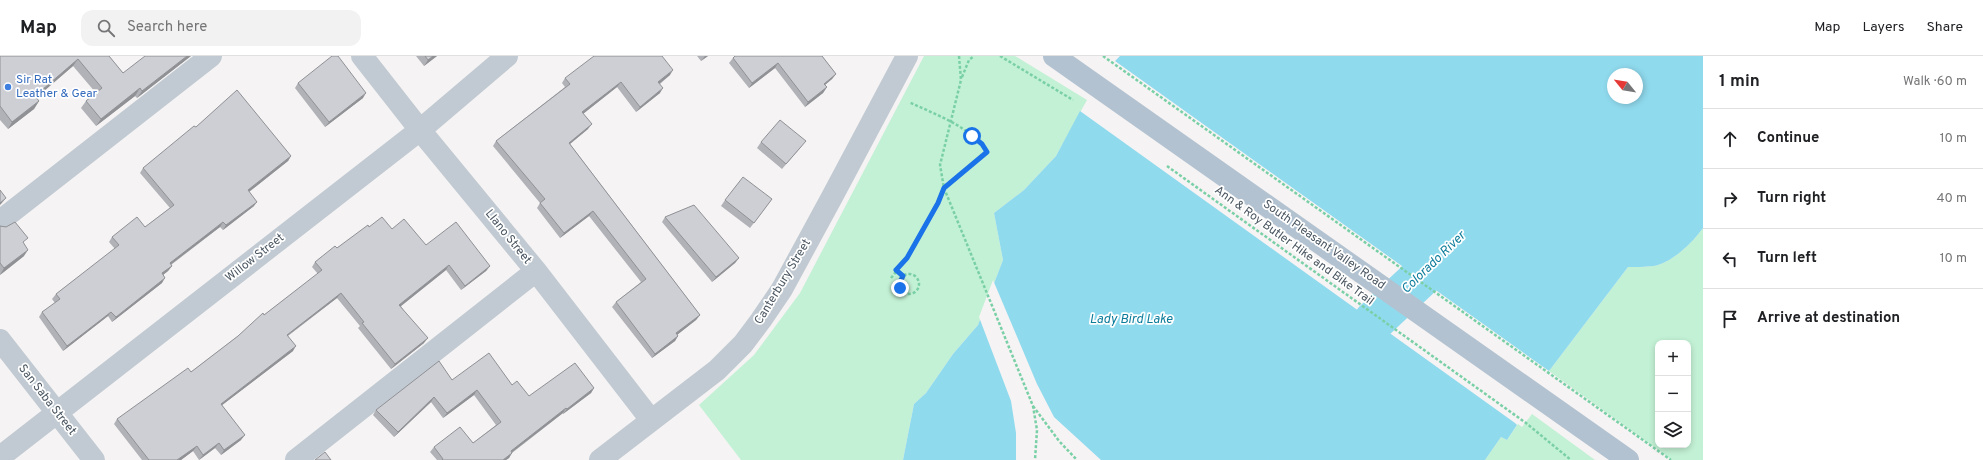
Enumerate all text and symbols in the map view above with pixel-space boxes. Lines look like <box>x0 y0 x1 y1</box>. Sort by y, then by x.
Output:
search box <box>81 10 361 46</box>
text: Map <box>20 16 57 40</box>
icon: search <box>95 17 117 39</box>
text: Search here <box>127 18 207 37</box>
text: Map <box>1814 19 1840 36</box>
text: Layers <box>1862 19 1904 36</box>
text: Share <box>1926 19 1963 36</box>
north arrow <box>1607 68 1643 104</box>
text: 1 min <box>1719 71 1760 93</box>
place label: Sir Rat Leather & Gear <box>16 72 98 102</box>
text: Walk · 60 m <box>1903 74 1967 90</box>
marker: Sir Rat Leather & Gear <box>3 82 13 92</box>
route start <box>963 127 981 145</box>
icon: ahead <box>1719 128 1741 150</box>
text: Continue <box>1757 129 1819 148</box>
text: 10 m <box>1940 131 1967 147</box>
street label: Ann & Roy Butler Hike and Bike Trail <box>1211 183 1377 309</box>
icon: right <box>1719 188 1741 210</box>
text: Turn right <box>1757 189 1826 208</box>
text: 40 m <box>1937 191 1967 207</box>
street label: South Pleasant Valley Road <box>1260 197 1388 293</box>
street label: Llano Street <box>481 206 535 268</box>
water label: Colorado River <box>1399 228 1470 297</box>
street label: Willow Street <box>222 230 288 286</box>
street label: Canterbury Street <box>751 236 815 328</box>
icon: left <box>1719 248 1741 270</box>
text: Turn left <box>1757 249 1817 268</box>
text: 10 m <box>1940 251 1967 267</box>
route end <box>891 279 909 297</box>
icon: arrive <box>1719 308 1741 330</box>
text: Arrive at destination <box>1757 309 1900 328</box>
water label: Lady Bird Lake <box>1090 312 1173 328</box>
map controls <box>1655 340 1691 448</box>
button: + <box>1655 340 1691 376</box>
street label: San Saba Street <box>14 361 80 439</box>
button: − <box>1655 376 1691 412</box>
button: layers <box>1655 412 1691 448</box>

